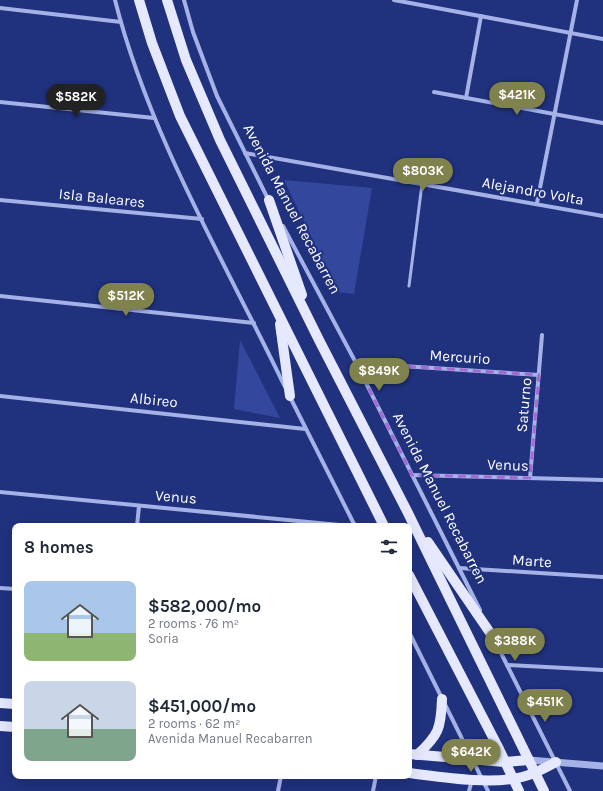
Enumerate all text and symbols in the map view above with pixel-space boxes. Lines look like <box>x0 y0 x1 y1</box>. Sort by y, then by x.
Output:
pin: $421K <box>489 82 545 116</box>
pin: $582K <box>48 84 104 118</box>
text: $421K <box>498 87 536 102</box>
text: $582K <box>55 89 97 104</box>
street label: Avenida Manuel Recabarren <box>239 121 345 297</box>
pin: $803K <box>395 158 451 192</box>
text: $803K <box>402 163 444 178</box>
street label: Alejandro Volta <box>481 173 585 209</box>
street label: Isla Baleares <box>58 185 146 211</box>
pin: $512K <box>98 283 154 317</box>
text: $512K <box>107 288 145 303</box>
street label: Mercurio <box>429 346 491 368</box>
pin: $849K <box>351 358 407 392</box>
text: $849K <box>358 363 400 378</box>
street label: Saturno <box>513 377 535 433</box>
street label: Albireo <box>129 389 179 411</box>
street label: Avenida Manuel Recabarren <box>389 409 491 587</box>
street label: Venus <box>487 455 529 475</box>
street label: Venus <box>154 486 198 508</box>
icon: filters <box>378 536 400 558</box>
text: 8 homes <box>24 537 94 557</box>
street label: Marte <box>512 551 552 571</box>
text: $582,000/mo <box>148 596 261 616</box>
icon: home <box>56 597 104 645</box>
text: 2 rooms · 76 m² <box>148 616 239 631</box>
pin: $388K <box>487 628 543 662</box>
text: Soria <box>148 631 179 646</box>
text: $388K <box>494 633 536 648</box>
pin: $451K <box>517 689 573 723</box>
text: $451K <box>526 694 564 709</box>
text: $451,000/mo <box>148 696 256 716</box>
icon: home <box>56 697 104 745</box>
text: 2 rooms · 62 m² <box>148 716 240 731</box>
text: Avenida Manuel Recabarren <box>148 731 313 746</box>
pin: $642K <box>443 739 499 773</box>
text: $642K <box>451 744 491 759</box>

